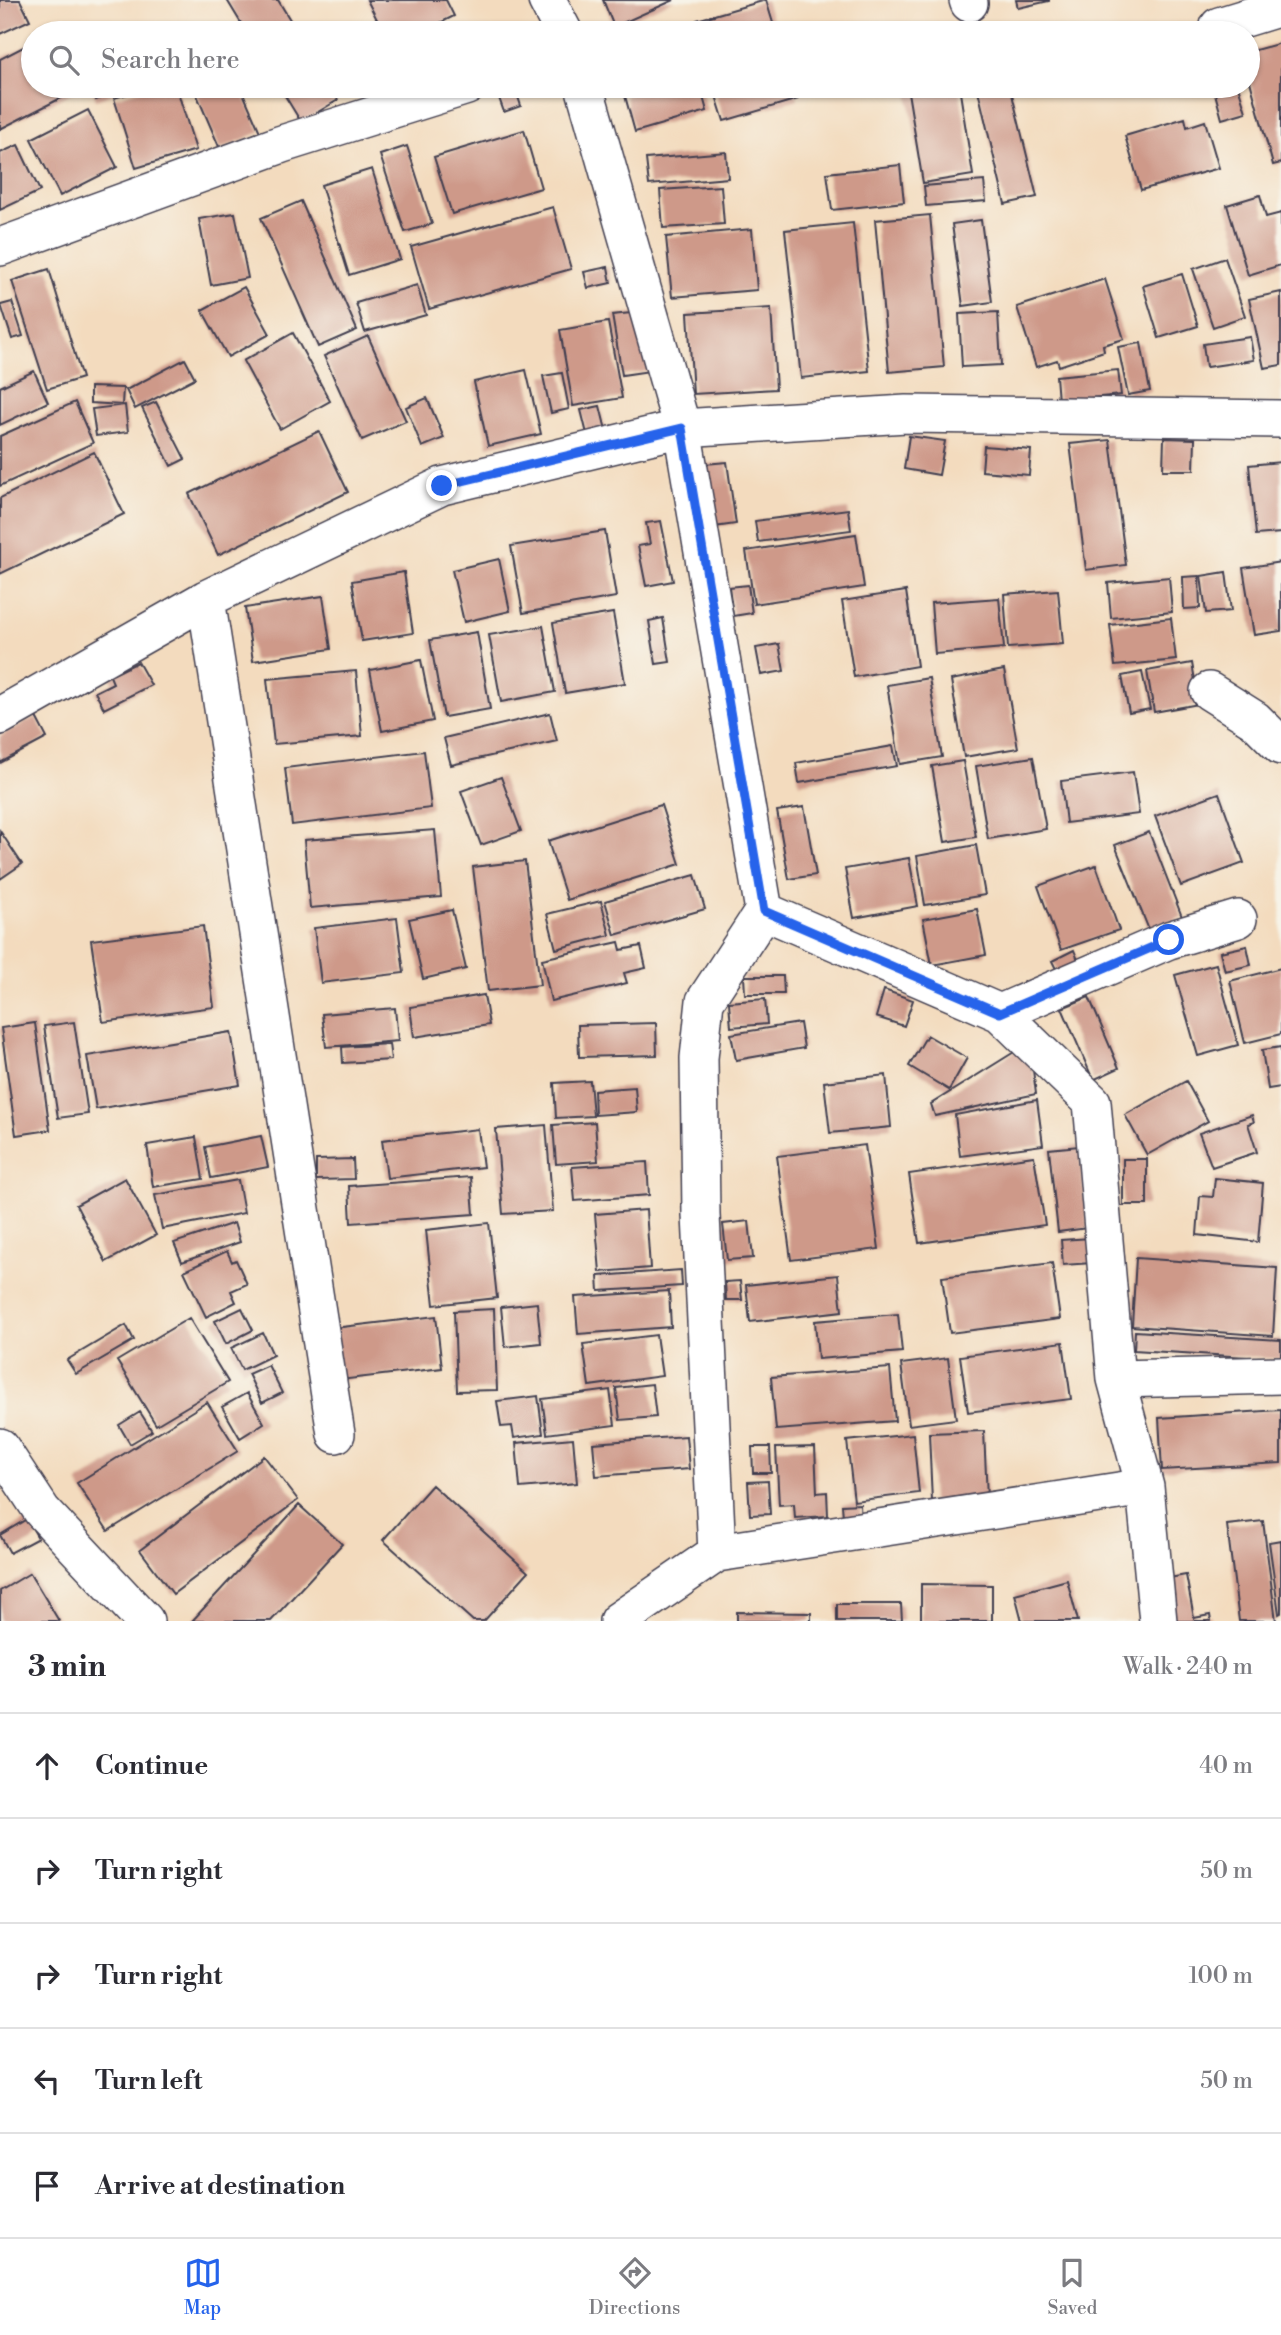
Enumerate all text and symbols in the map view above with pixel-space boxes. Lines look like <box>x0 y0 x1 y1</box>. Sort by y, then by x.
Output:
search box <box>21 21 1260 98</box>
icon: search <box>45 41 83 79</box>
text: Search here <box>101 44 240 76</box>
route end <box>426 470 457 501</box>
route start <box>1153 924 1184 955</box>
text: 3 min <box>28 1648 106 1686</box>
text: Walk · 240 m <box>1123 1653 1253 1681</box>
icon: ahead <box>28 1747 66 1785</box>
text: Continue <box>95 1750 208 1782</box>
text: 40 m <box>1199 1752 1253 1780</box>
icon: right <box>28 1852 66 1890</box>
text: Turn right <box>95 1855 223 1887</box>
text: 50 m <box>1200 1857 1253 1885</box>
icon: right <box>28 1957 66 1995</box>
text: Turn right <box>95 1960 223 1992</box>
text: 100 m <box>1188 1962 1253 1990</box>
icon: left <box>28 2062 66 2100</box>
text: Turn left <box>95 2065 203 2097</box>
text: 50 m <box>1200 2067 1253 2095</box>
icon: arrive <box>28 2167 66 2205</box>
text: Arrive at destination <box>95 2170 345 2202</box>
tab: Map <box>184 2254 222 2320</box>
tab: Directions <box>589 2254 680 2320</box>
tab: Saved <box>1048 2254 1097 2320</box>

